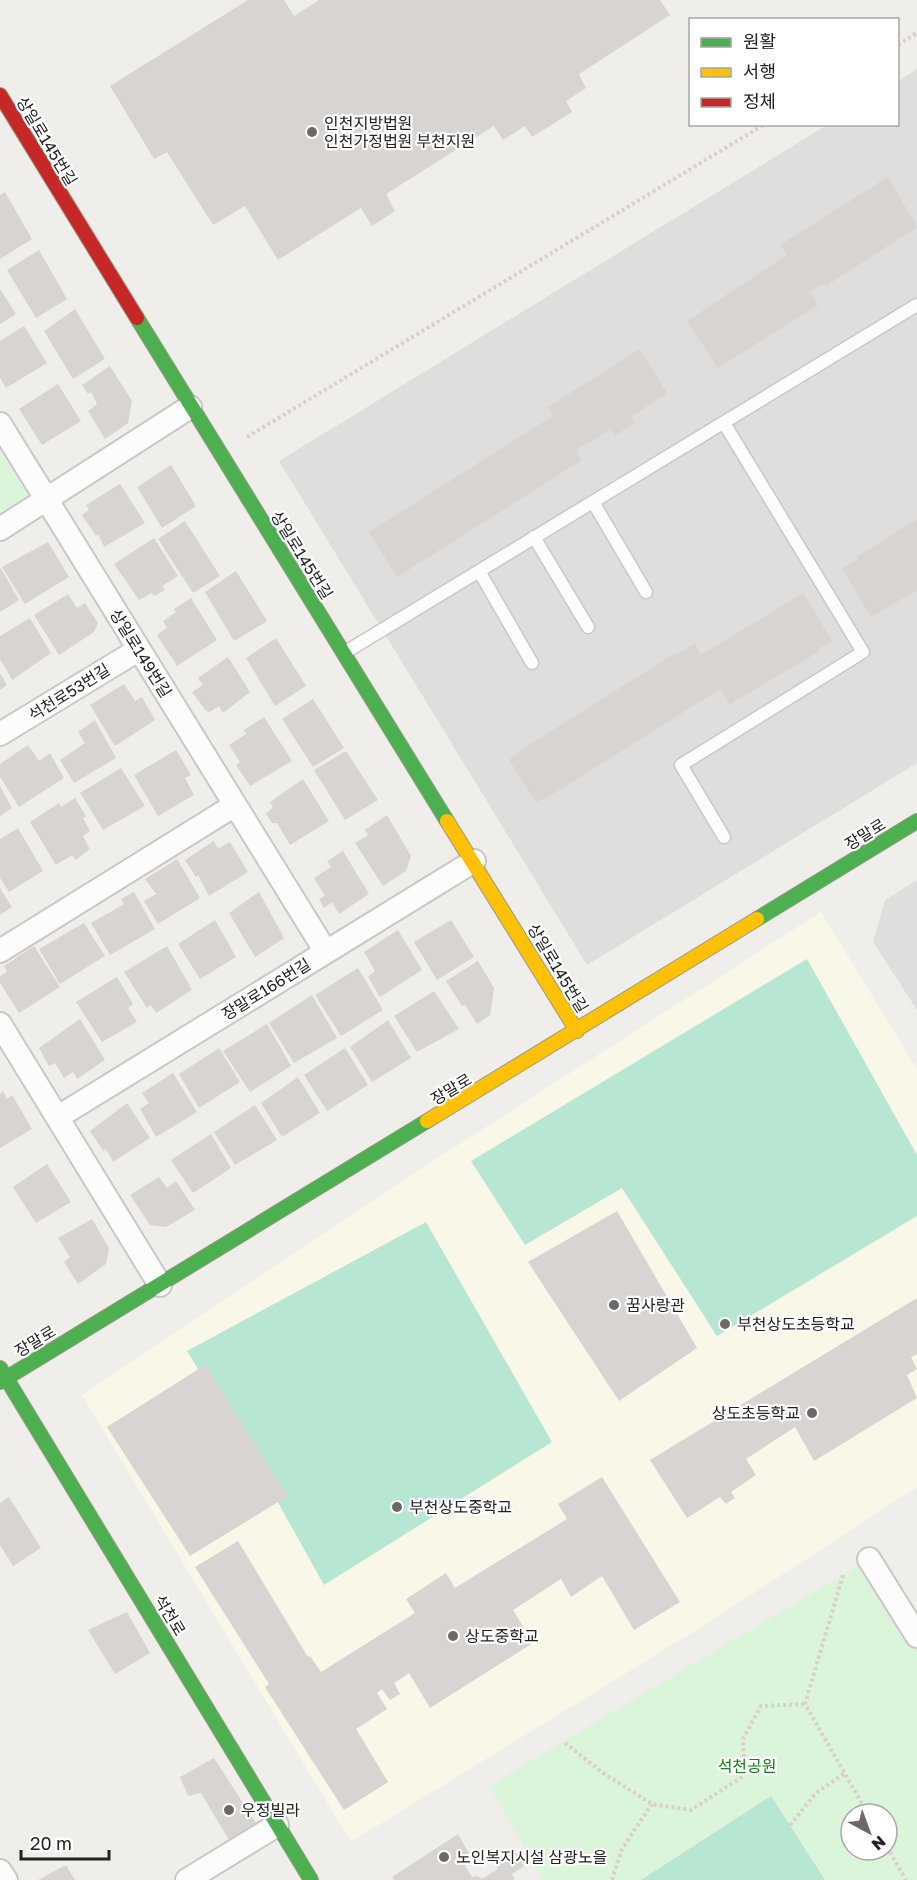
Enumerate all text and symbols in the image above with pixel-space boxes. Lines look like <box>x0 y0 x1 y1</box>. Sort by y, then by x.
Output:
legend <box>689 18 899 126</box>
text: 원활 <box>743 30 776 52</box>
text: 서행 <box>743 60 776 82</box>
text: 정체 <box>743 90 776 112</box>
street label: 상일로145번길 <box>13 93 81 189</box>
place label: 인천지방법원 인천가정법원 부천지원 <box>324 113 475 151</box>
marker: 인천지방법원 인천가정법원 부천지원 <box>305 125 319 139</box>
street label: 상일로145번길 <box>267 507 337 603</box>
street label: 상일로149번길 <box>106 605 176 701</box>
street label: 석천로53번길 <box>25 659 113 725</box>
street label: 장말로 <box>841 814 889 854</box>
street label: 상일로145번길 <box>524 920 592 1016</box>
street label: 장말로166번길 <box>218 954 314 1024</box>
street label: 장말로 <box>427 1069 475 1109</box>
place label: 꿈사랑관 <box>626 1295 685 1315</box>
marker: 꿈사랑관 <box>607 1298 621 1312</box>
place label: 부천상도초등학교 <box>737 1314 855 1334</box>
marker: 부천상도초등학교 <box>718 1317 732 1331</box>
street label: 장말로 <box>11 1321 59 1361</box>
place label: 상도초등학교 <box>712 1403 800 1423</box>
marker: 상도초등학교 <box>805 1406 819 1420</box>
place label: 부천상도중학교 <box>409 1497 512 1517</box>
marker: 부천상도중학교 <box>390 1500 404 1514</box>
street label: 석천로 <box>150 1591 190 1639</box>
place label: 상도중학교 <box>465 1626 539 1646</box>
marker: 상도중학교 <box>446 1629 460 1643</box>
park label: 석천공원 <box>718 1756 776 1776</box>
place label: 우정빌라 <box>241 1800 300 1820</box>
north arrow <box>839 1802 899 1862</box>
marker: 우정빌라 <box>222 1803 236 1817</box>
scale bar <box>21 1823 110 1861</box>
text: 20 m <box>30 1832 72 1854</box>
text: N <box>868 1832 890 1855</box>
place label: 노인복지시설 삼광노을 <box>456 1847 607 1867</box>
marker: 노인복지시설 삼광노을 <box>437 1850 451 1864</box>

